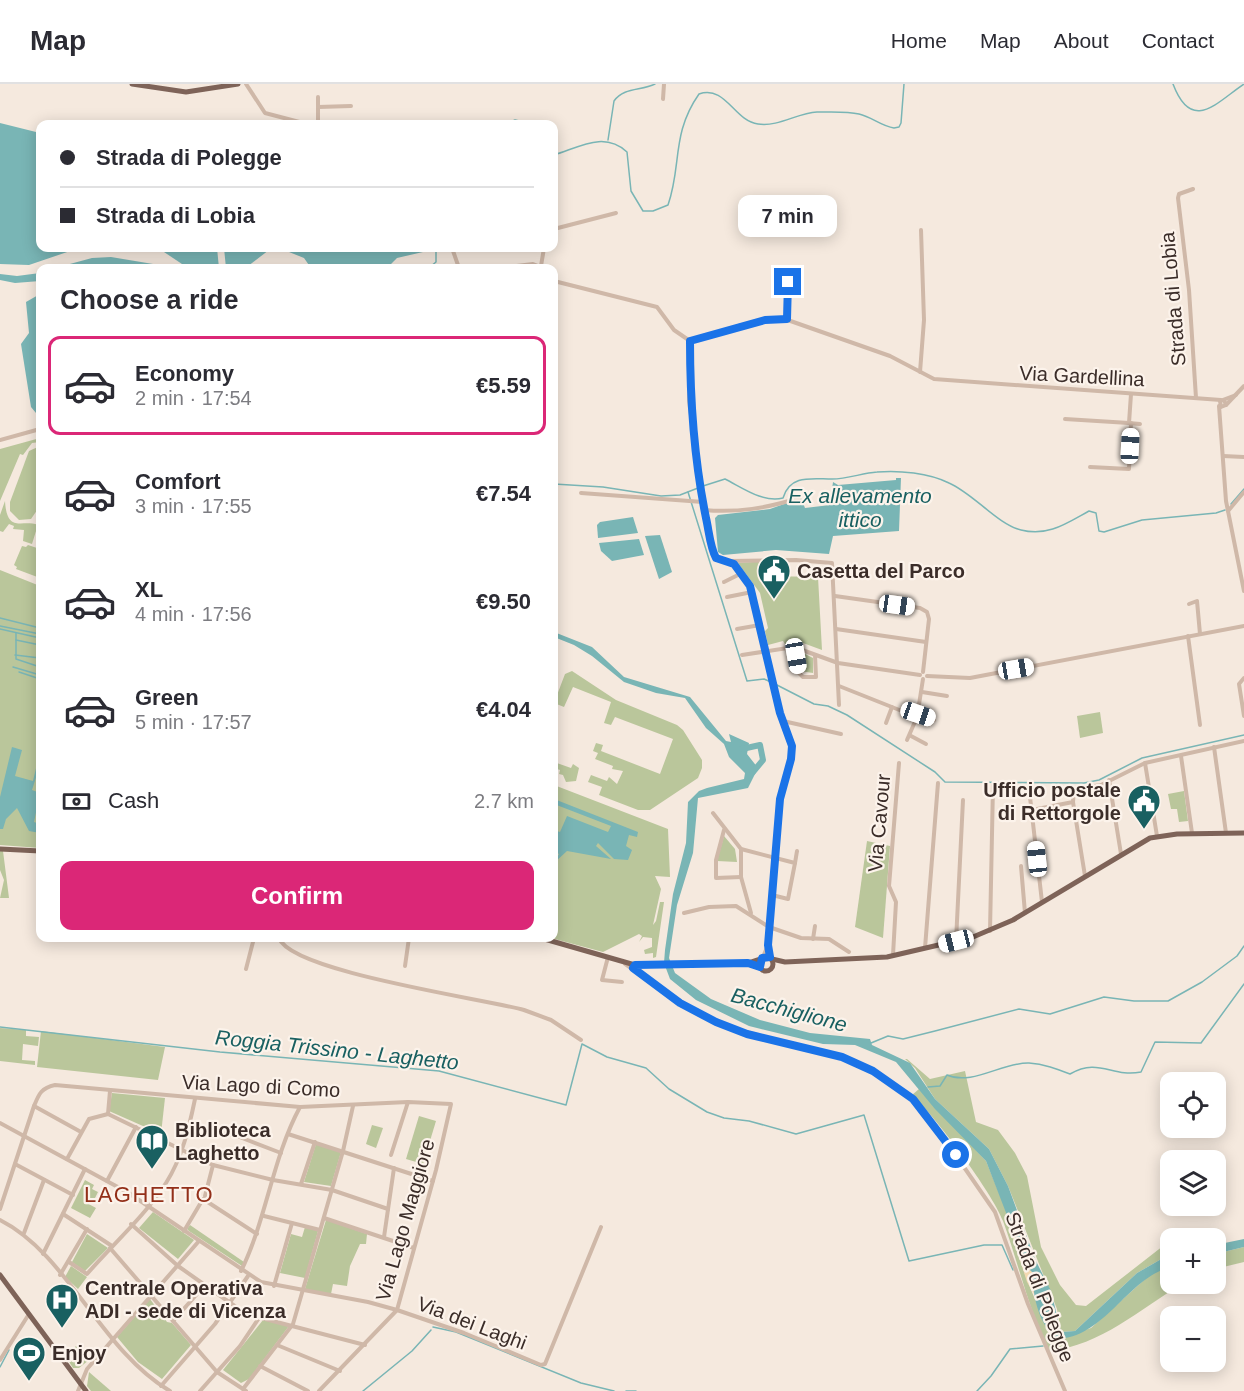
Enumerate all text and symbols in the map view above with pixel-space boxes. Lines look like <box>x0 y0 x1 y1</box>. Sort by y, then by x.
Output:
text: Map <box>30 25 86 56</box>
text: Home <box>891 29 947 52</box>
text: Map <box>980 29 1021 52</box>
text: About <box>1054 29 1109 52</box>
text: Contact <box>1142 29 1214 52</box>
text: Strada di Polegge <box>96 145 282 170</box>
callout: 7 min <box>738 195 838 237</box>
text: Strada di Lobia <box>96 203 255 228</box>
text: 7 min <box>761 205 814 227</box>
street label: Strada di Lobia <box>1156 230 1190 367</box>
route end <box>774 268 801 295</box>
text: Choose a ride <box>60 285 239 315</box>
icon: car <box>63 359 117 413</box>
text: Economy <box>135 361 234 386</box>
street label: Via Gardellina <box>1019 362 1146 390</box>
text: €5.59 <box>476 373 531 398</box>
text: 2 min · 17:54 <box>135 387 252 409</box>
car <box>1120 428 1140 464</box>
icon: car <box>63 467 117 521</box>
text: Comfort <box>135 469 221 494</box>
text: €7.54 <box>476 481 531 506</box>
water label: Ex allevamento ittico <box>788 484 932 531</box>
text: 3 min · 17:55 <box>135 495 252 517</box>
public building icon: Casetta del Parco <box>756 553 792 600</box>
place label: Casetta del Parco <box>797 560 965 582</box>
icon: car <box>63 575 117 629</box>
text: XL <box>135 577 163 602</box>
text: €9.50 <box>476 589 531 614</box>
car <box>878 594 916 616</box>
text: 4 min · 17:56 <box>135 603 252 625</box>
car <box>784 637 808 675</box>
car <box>997 657 1035 681</box>
icon: car <box>63 683 117 737</box>
text: Green <box>135 685 199 710</box>
text: €4.04 <box>476 697 531 722</box>
car <box>898 700 938 728</box>
text: 5 min · 17:57 <box>135 711 252 733</box>
street label: Via Cavour <box>864 773 894 873</box>
place label: Ufficio postale di Rettorgole <box>983 779 1121 824</box>
public building icon: Ufficio postale di Rettorgole <box>1126 783 1162 830</box>
icon: cash <box>60 785 93 818</box>
text: Cash <box>108 788 159 813</box>
text: 2.7 km <box>474 790 534 812</box>
car <box>1026 840 1048 878</box>
button: Confirm <box>60 861 534 930</box>
car <box>936 928 976 954</box>
water label: Bacchiglione <box>729 983 850 1036</box>
water label: Roggia Trissino - Laghetto <box>214 1025 460 1074</box>
street label: Via Lago di Como <box>181 1071 341 1101</box>
map controls <box>1160 1072 1226 1372</box>
button: locate <box>1160 1072 1226 1138</box>
place label: Biblioteca Laghetto <box>175 1119 271 1164</box>
library icon: Biblioteca Laghetto <box>134 1123 170 1170</box>
street label: Via Lago Maggiore <box>371 1136 439 1304</box>
route start <box>942 1141 969 1168</box>
button: layers <box>1160 1150 1226 1216</box>
district label: LAGHETTO <box>84 1182 214 1207</box>
street label: Strada di Polegge <box>1001 1209 1079 1365</box>
button: + <box>1160 1228 1226 1294</box>
place label: Centrale Operativa ADI - sede di Vicenza <box>85 1277 287 1322</box>
hospital icon: Centrale Operativa ADI - sede di Vicenza <box>44 1282 80 1329</box>
street label: Via dei Laghi <box>414 1292 530 1354</box>
button: − <box>1160 1306 1226 1372</box>
sports icon: Enjoy <box>11 1335 47 1382</box>
place label: Enjoy <box>52 1342 107 1364</box>

